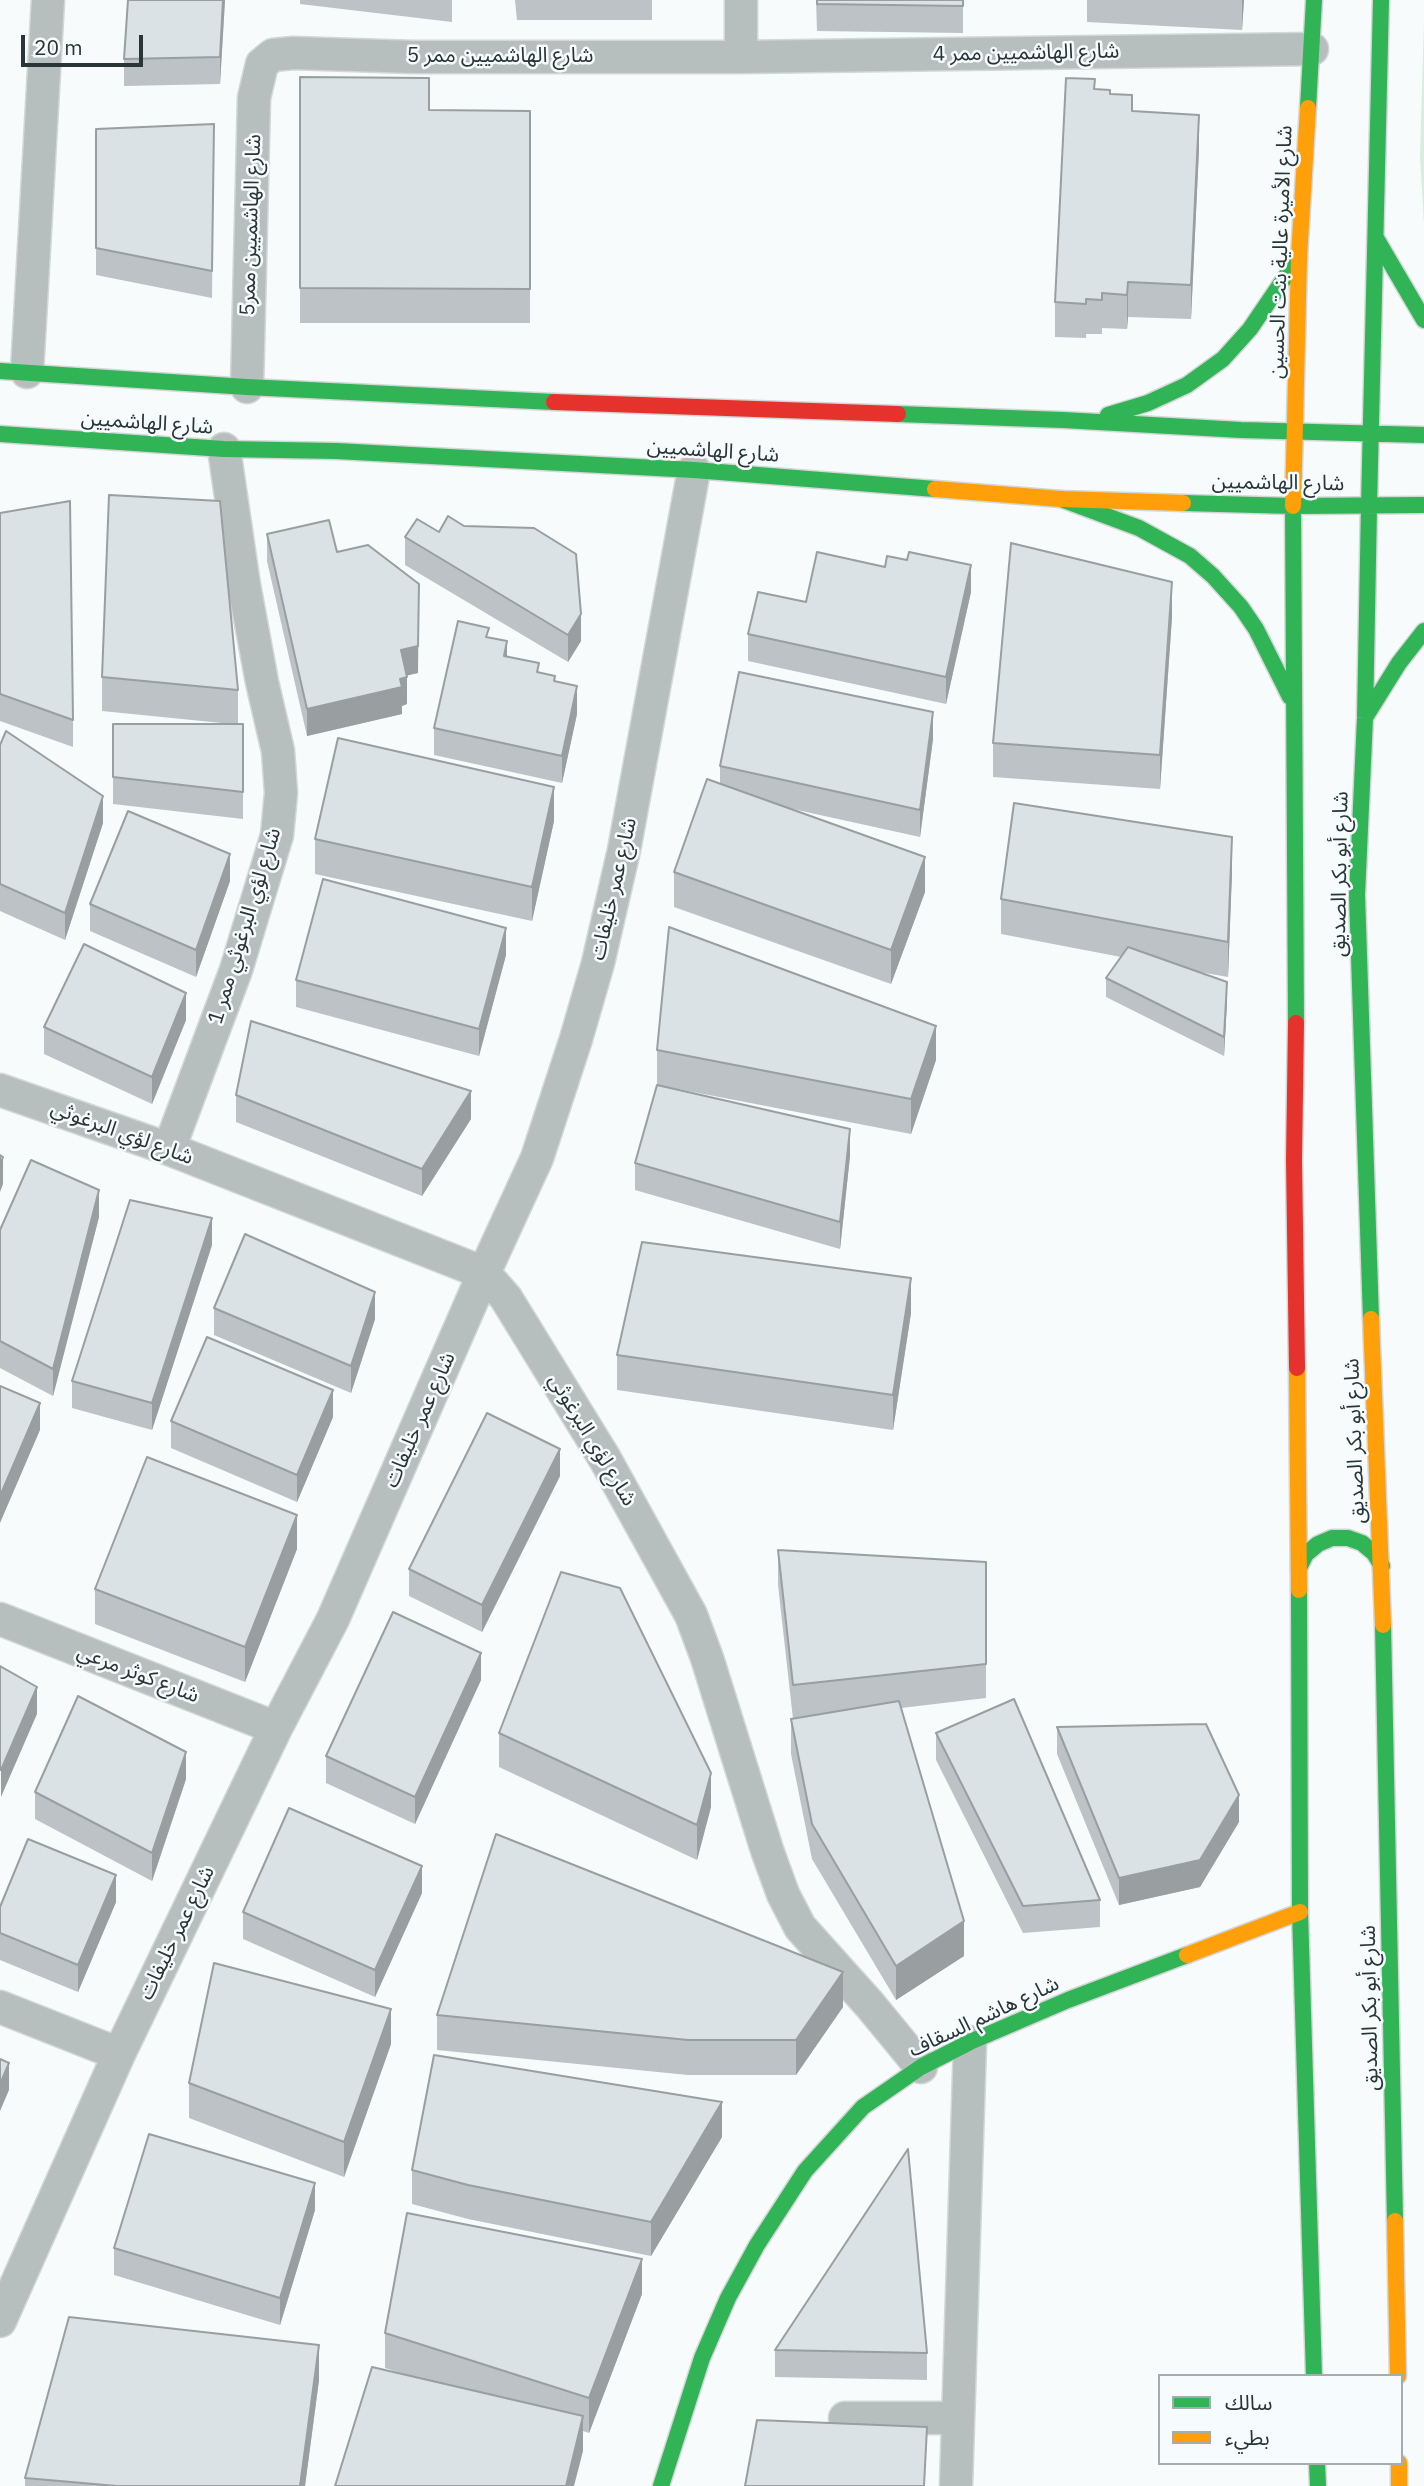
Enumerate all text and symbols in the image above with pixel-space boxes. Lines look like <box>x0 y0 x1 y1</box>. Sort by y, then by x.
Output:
scale bar <box>24 21 147 65</box>
text: 20 m <box>34 33 83 61</box>
street label: شارع الهاشميين ممر 4 <box>932 39 1120 67</box>
street label: شارع الهاشميين ممر 5 <box>407 43 593 69</box>
street label: شارع الأميرة عالية بنت الحسين <box>1264 125 1298 379</box>
street label: شارع الهاشميين ممر5 <box>235 134 267 316</box>
street label: شارع الهاشميين <box>80 406 214 440</box>
street label: شارع الهاشميين <box>646 434 780 468</box>
street label: شارع الهاشميين <box>1211 469 1345 497</box>
street label: شارع أبو بكر الصديق <box>1326 791 1354 957</box>
street label: شارع عمر خليفات <box>585 815 643 963</box>
street label: شارع لؤي البرغوثي ممر 1 <box>203 825 287 1027</box>
street label: شارع لؤي البرغوثي <box>47 1096 197 1170</box>
street label: شارع عمر خليفات <box>379 1348 461 1492</box>
street label: شارع أبو بكر الصديق <box>1340 1358 1370 1524</box>
street label: شارع لؤي البرغوثي <box>543 1369 641 1511</box>
street label: شارع كوثر مرعي <box>73 1639 203 1709</box>
street label: شارع عمر خليفات <box>134 1862 220 2004</box>
street label: شارع أبو بكر الصديق <box>1356 1925 1384 2091</box>
street label: شارع هاشم السقاف <box>905 1971 1063 2063</box>
legend <box>1158 2374 1403 2465</box>
text: سالك <box>1225 2388 1272 2416</box>
text: بطيء <box>1225 2423 1270 2451</box>

